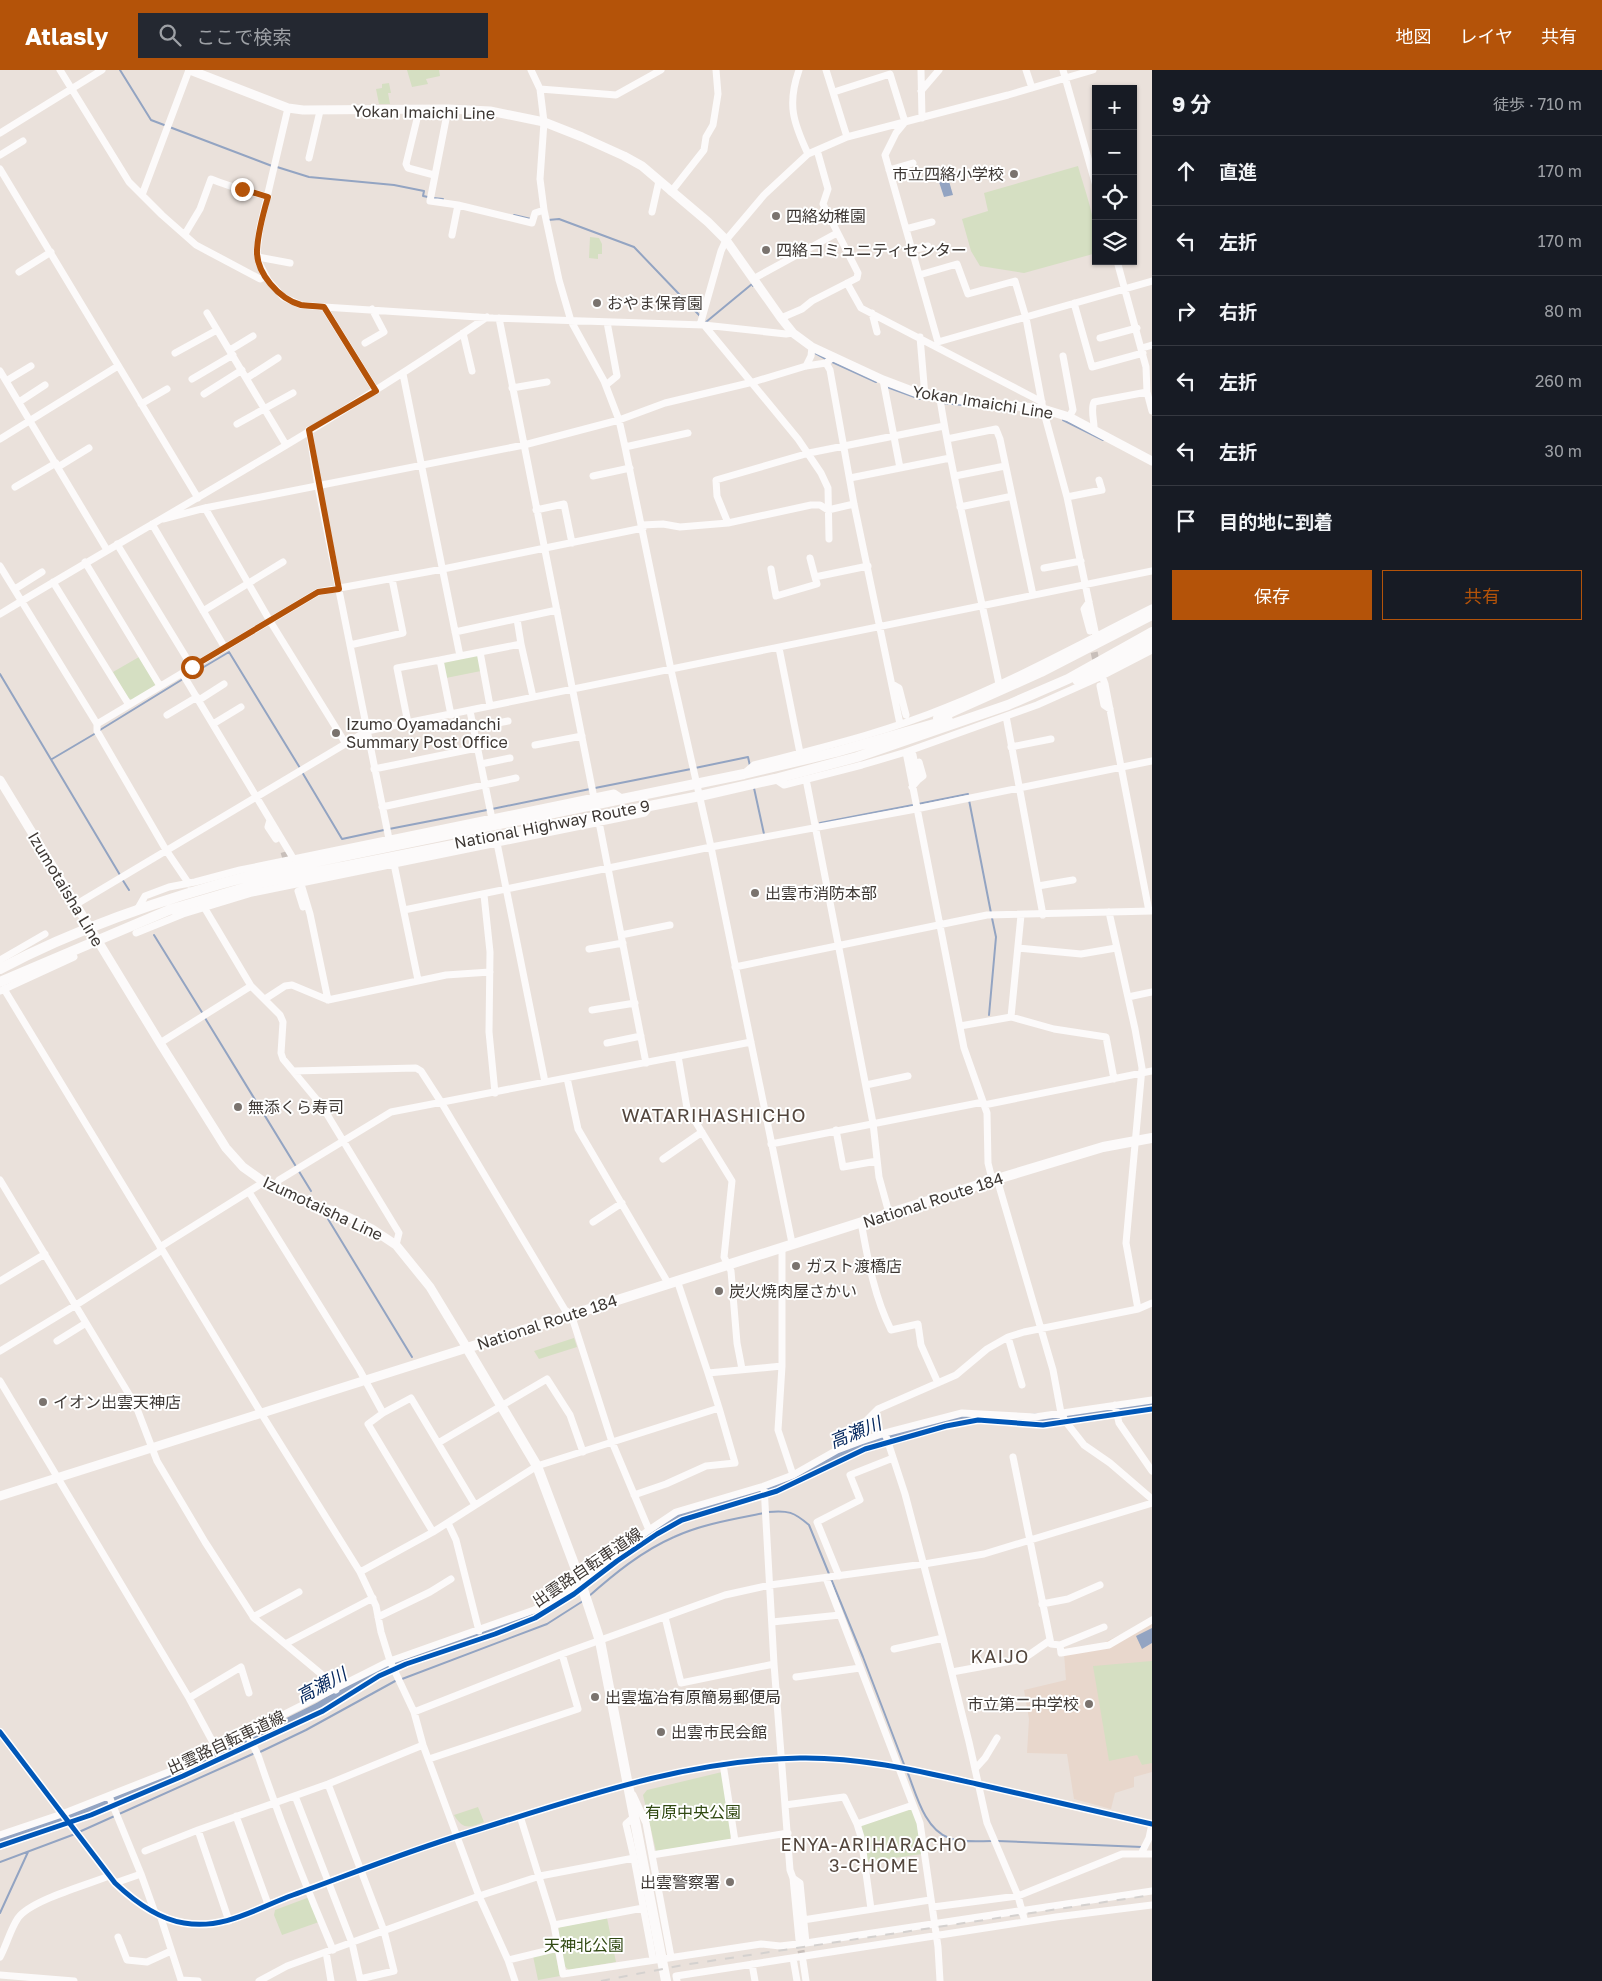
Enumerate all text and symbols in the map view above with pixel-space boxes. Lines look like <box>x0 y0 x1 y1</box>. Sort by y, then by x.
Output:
search box <box>138 13 488 58</box>
text: Atlasly <box>25 21 108 50</box>
icon: search <box>156 21 184 49</box>
text: ここで検索 <box>196 25 291 48</box>
text: 地図 <box>1396 25 1432 47</box>
text: レイヤ <box>1460 25 1513 47</box>
text: 共有 <box>1541 25 1577 47</box>
map controls <box>1092 85 1137 265</box>
button: + <box>1092 85 1137 130</box>
text: 9 分 <box>1172 91 1212 117</box>
text: 徒歩 · 710 m <box>1493 94 1582 114</box>
street label: Yokan Imaichi Line <box>353 101 495 123</box>
button: − <box>1092 130 1137 175</box>
icon: ahead <box>1172 157 1200 185</box>
text: 直進 <box>1219 160 1257 183</box>
text: 170 m <box>1538 161 1582 181</box>
place label: 市立四絡小学校 <box>892 164 1004 184</box>
marker: 市立四絡小学校 <box>1008 168 1020 180</box>
button: locate <box>1092 175 1137 220</box>
route end <box>231 178 254 201</box>
place label: 四絡幼稚園 <box>786 206 866 226</box>
marker: 四絡幼稚園 <box>770 210 782 222</box>
button: layers <box>1092 220 1137 265</box>
icon: left <box>1172 227 1200 255</box>
text: 左折 <box>1219 230 1257 253</box>
text: 170 m <box>1538 231 1582 251</box>
place label: 四絡コミュニティセンター <box>776 240 967 260</box>
marker: 四絡コミュニティセンター <box>760 244 772 256</box>
place label: おやま保育園 <box>607 293 703 313</box>
marker: おやま保育園 <box>591 297 603 309</box>
icon: right <box>1172 297 1200 325</box>
text: 右折 <box>1219 300 1257 323</box>
text: 80 m <box>1544 301 1582 321</box>
icon: left <box>1172 367 1200 395</box>
text: 左折 <box>1219 370 1257 393</box>
text: 260 m <box>1535 371 1582 391</box>
street label: Yokan Imaichi Line <box>911 381 1055 423</box>
icon: left <box>1172 437 1200 465</box>
text: 左折 <box>1219 440 1257 463</box>
text: 30 m <box>1545 441 1582 461</box>
icon: arrive <box>1172 507 1200 535</box>
text: 目的地に到着 <box>1219 510 1333 533</box>
button: 保存 <box>1172 570 1372 620</box>
button: 共有 <box>1382 570 1582 620</box>
route start <box>181 656 204 679</box>
place label: Izumo Oyamadanchi Summary Post Office <box>346 714 508 752</box>
marker: Izumo Oyamadanchi Summary Post Office <box>330 727 342 739</box>
street label: National Highway Route 9 <box>452 795 652 853</box>
street label: Izumotaisha Line <box>24 828 108 950</box>
place label: 出雲市消防本部 <box>765 883 877 903</box>
marker: 出雲市消防本部 <box>749 887 761 899</box>
place label: 無添くら寿司 <box>248 1097 344 1117</box>
marker: 無添くら寿司 <box>232 1101 244 1113</box>
district label: WATARIHASHICHO <box>621 1103 807 1126</box>
street label: National Route 184 <box>860 1168 1006 1232</box>
street label: Izumotaisha Line <box>260 1171 386 1245</box>
place label: ガスト渡橋店 <box>806 1256 902 1276</box>
marker: ガスト渡橋店 <box>790 1260 802 1272</box>
place label: 炭火焼肉屋さかい <box>729 1281 857 1301</box>
marker: 炭火焼肉屋さかい <box>713 1285 725 1297</box>
street label: National Route 184 <box>474 1290 620 1354</box>
place label: イオン出雲天神店 <box>53 1392 181 1412</box>
marker: イオン出雲天神店 <box>37 1396 49 1408</box>
water label: 高瀬川 <box>826 1411 886 1452</box>
street label: 出雲路自転車道線 <box>528 1523 646 1611</box>
district label: KAIJO <box>971 1645 1029 1667</box>
water label: 高瀬川 <box>292 1662 352 1707</box>
place label: 出雲塩冶有原簡易郵便局 <box>605 1687 781 1707</box>
marker: 出雲塩冶有原簡易郵便局 <box>589 1691 601 1703</box>
place label: 市立第二中学校 <box>967 1694 1079 1714</box>
marker: 市立第二中学校 <box>1083 1698 1095 1710</box>
street label: 出雲路自転車道線 <box>164 1706 288 1778</box>
place label: 出雲市民会館 <box>671 1722 767 1742</box>
marker: 出雲市民会館 <box>655 1726 667 1738</box>
park label: 有原中央公園 <box>645 1802 741 1822</box>
district label: ENYA-ARIHARACHO 3-CHOME <box>780 1833 968 1876</box>
place label: 出雲警察署 <box>640 1872 720 1892</box>
marker: 出雲警察署 <box>724 1876 736 1888</box>
park label: 天神北公園 <box>544 1935 624 1955</box>

